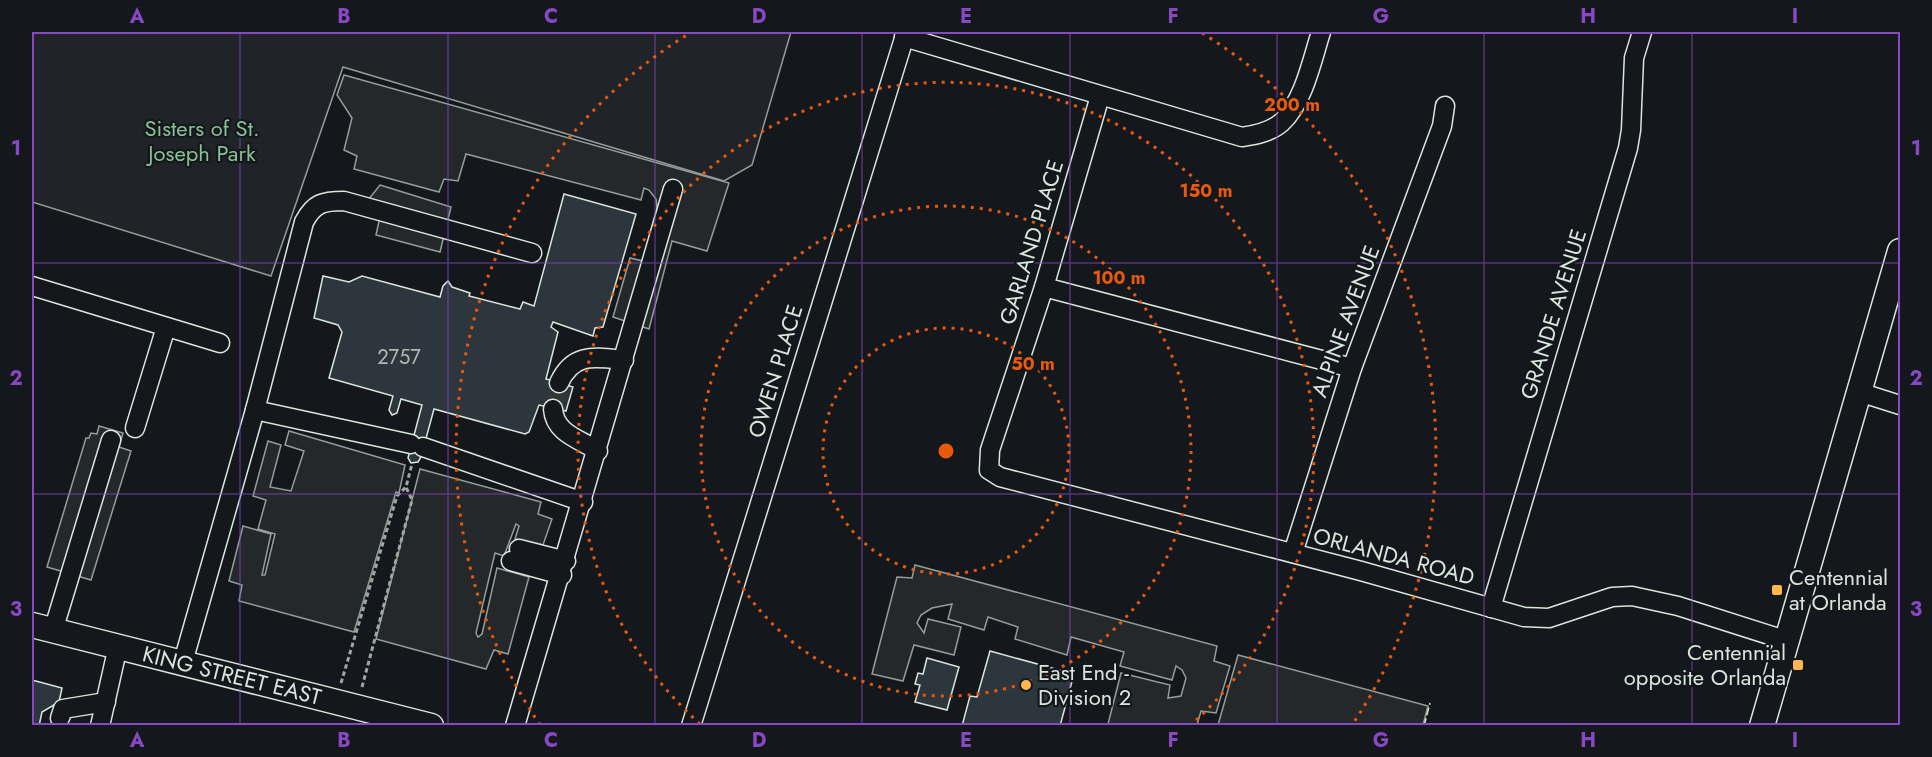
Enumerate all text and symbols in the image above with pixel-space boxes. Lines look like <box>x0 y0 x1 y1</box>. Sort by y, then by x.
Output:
text: A <box>129 2 145 31</box>
text: B <box>337 2 351 31</box>
text: C <box>544 2 558 31</box>
text: D <box>752 2 766 31</box>
text: E <box>960 2 972 31</box>
text: F <box>1167 2 1179 31</box>
text: G <box>1373 2 1389 31</box>
text: H <box>1580 2 1596 31</box>
text: I <box>1792 2 1798 31</box>
text: 200 m <box>1264 92 1320 118</box>
park label: Sisters of St. Joseph Park <box>144 112 260 169</box>
text: 1 <box>11 134 21 163</box>
text: 1 <box>1911 134 1921 163</box>
street label: GARLAND PLACE <box>991 156 1071 328</box>
text: 150 m <box>1180 178 1232 204</box>
street label: GRANDE AVENUE <box>1512 225 1594 403</box>
street label: ALPINE AVENUE <box>1303 241 1387 401</box>
text: 100 m <box>1092 265 1146 291</box>
street label: OWEN PLACE <box>740 300 810 442</box>
house number: 2757 <box>377 343 421 372</box>
text: 50 m <box>1011 351 1055 377</box>
text: 2 <box>9 364 23 393</box>
text: 2 <box>1909 364 1923 393</box>
centre of rings <box>936 441 956 461</box>
street label: ORLANDA ROAD <box>1310 519 1478 593</box>
place label: Centennial at Orlanda <box>1789 561 1888 618</box>
marker: Centennial at Orlanda <box>1770 583 1784 597</box>
text: 3 <box>10 595 22 624</box>
text: 3 <box>1910 595 1922 624</box>
place label: Centennial opposite Orlanda <box>1624 636 1786 693</box>
street label: KING STREET EAST <box>139 637 325 713</box>
place label: East End - Division 2 <box>1038 656 1131 713</box>
marker: Centennial opposite Orlanda <box>1791 658 1805 672</box>
marker: East End - Division 2 <box>1019 678 1033 692</box>
text: A <box>129 726 145 755</box>
text: B <box>337 726 351 755</box>
text: C <box>544 726 558 755</box>
text: D <box>752 726 766 755</box>
text: E <box>960 726 972 755</box>
text: F <box>1167 726 1179 755</box>
text: G <box>1373 726 1389 755</box>
text: H <box>1580 726 1596 755</box>
text: I <box>1792 726 1798 755</box>

